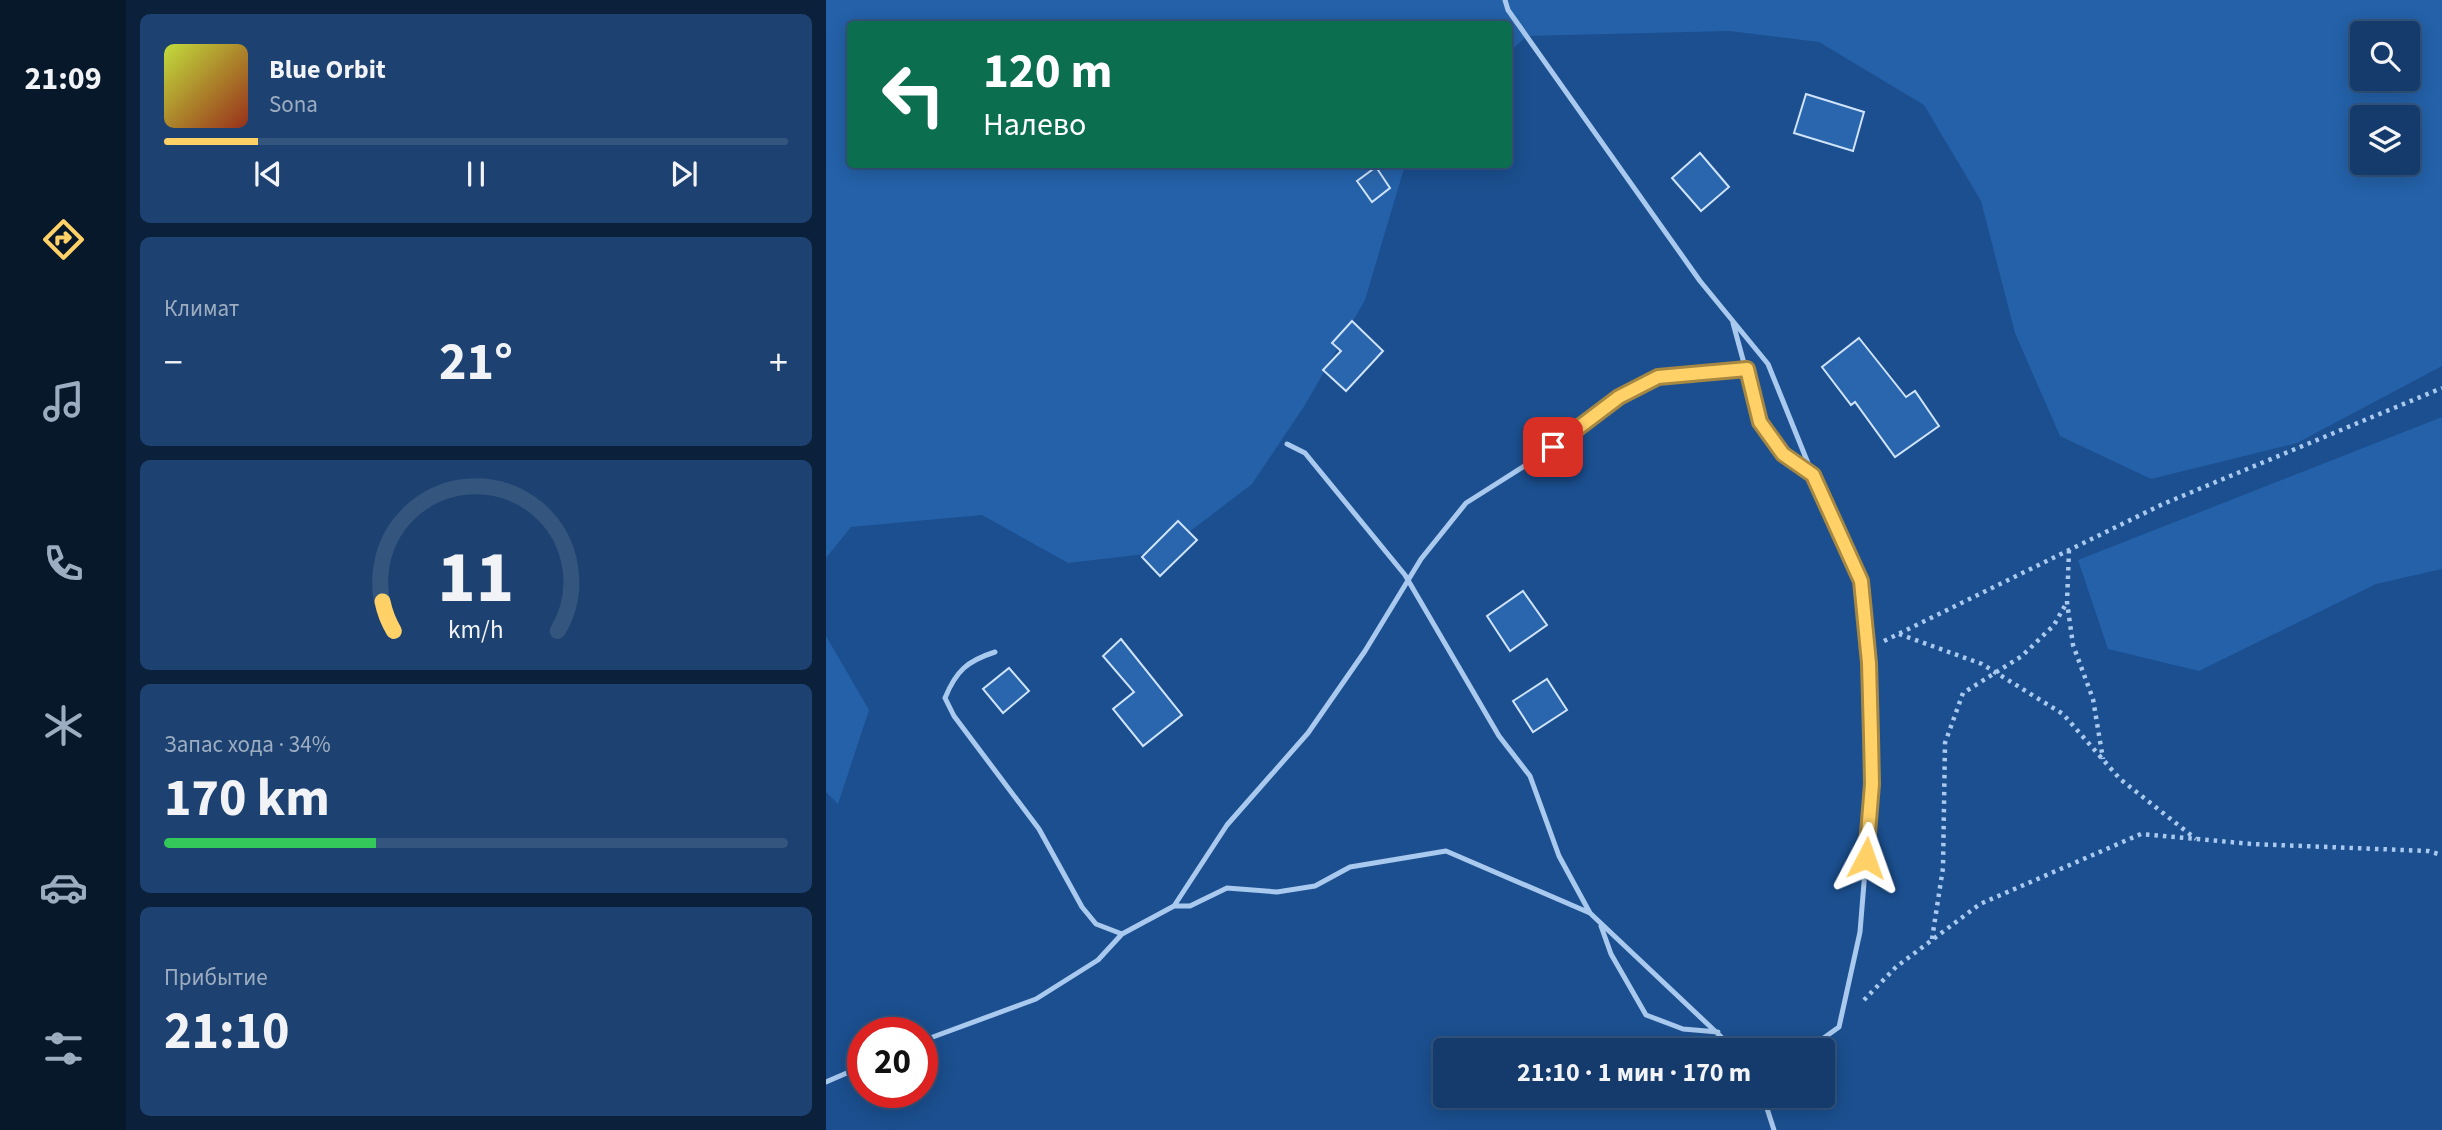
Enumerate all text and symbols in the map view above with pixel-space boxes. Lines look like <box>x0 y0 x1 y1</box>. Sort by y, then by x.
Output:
map controls <box>2350 21 2420 175</box>
button: search <box>2350 21 2420 91</box>
text: 120 m <box>983 37 1112 107</box>
icon: left <box>868 49 959 140</box>
text: Blue Orbit <box>269 51 386 88</box>
text: 21:09 <box>24 56 102 102</box>
text: Sona <box>269 88 318 121</box>
text: Налево <box>983 102 1086 148</box>
button: layers <box>2350 105 2420 175</box>
icon: previous <box>249 155 287 193</box>
icon: pause <box>457 155 495 193</box>
icon: next <box>665 155 703 193</box>
icon: directions <box>39 215 88 264</box>
text: Климат <box>164 292 239 325</box>
text: 21° <box>439 326 513 400</box>
text: − <box>164 336 183 390</box>
text: + <box>769 336 788 390</box>
icon: music <box>39 377 88 426</box>
pin <box>1523 417 1583 477</box>
icon: arrive <box>1534 428 1572 466</box>
text: 11 <box>438 526 514 630</box>
icon: phone <box>39 539 88 588</box>
text: km/h <box>448 612 504 648</box>
icon: climate <box>39 701 88 750</box>
text: Запас хода · 34% <box>164 728 331 761</box>
text: 170 km <box>164 762 330 836</box>
position arrow <box>1829 821 1903 895</box>
icon: car <box>39 863 88 912</box>
text: Прибытие <box>164 961 268 994</box>
text: 21:10 <box>164 995 289 1069</box>
speed limit sign: 20 <box>847 1017 938 1108</box>
icon: filters <box>39 1024 88 1073</box>
text: 21:10 · 1 мин · 170 m <box>1517 1054 1751 1091</box>

